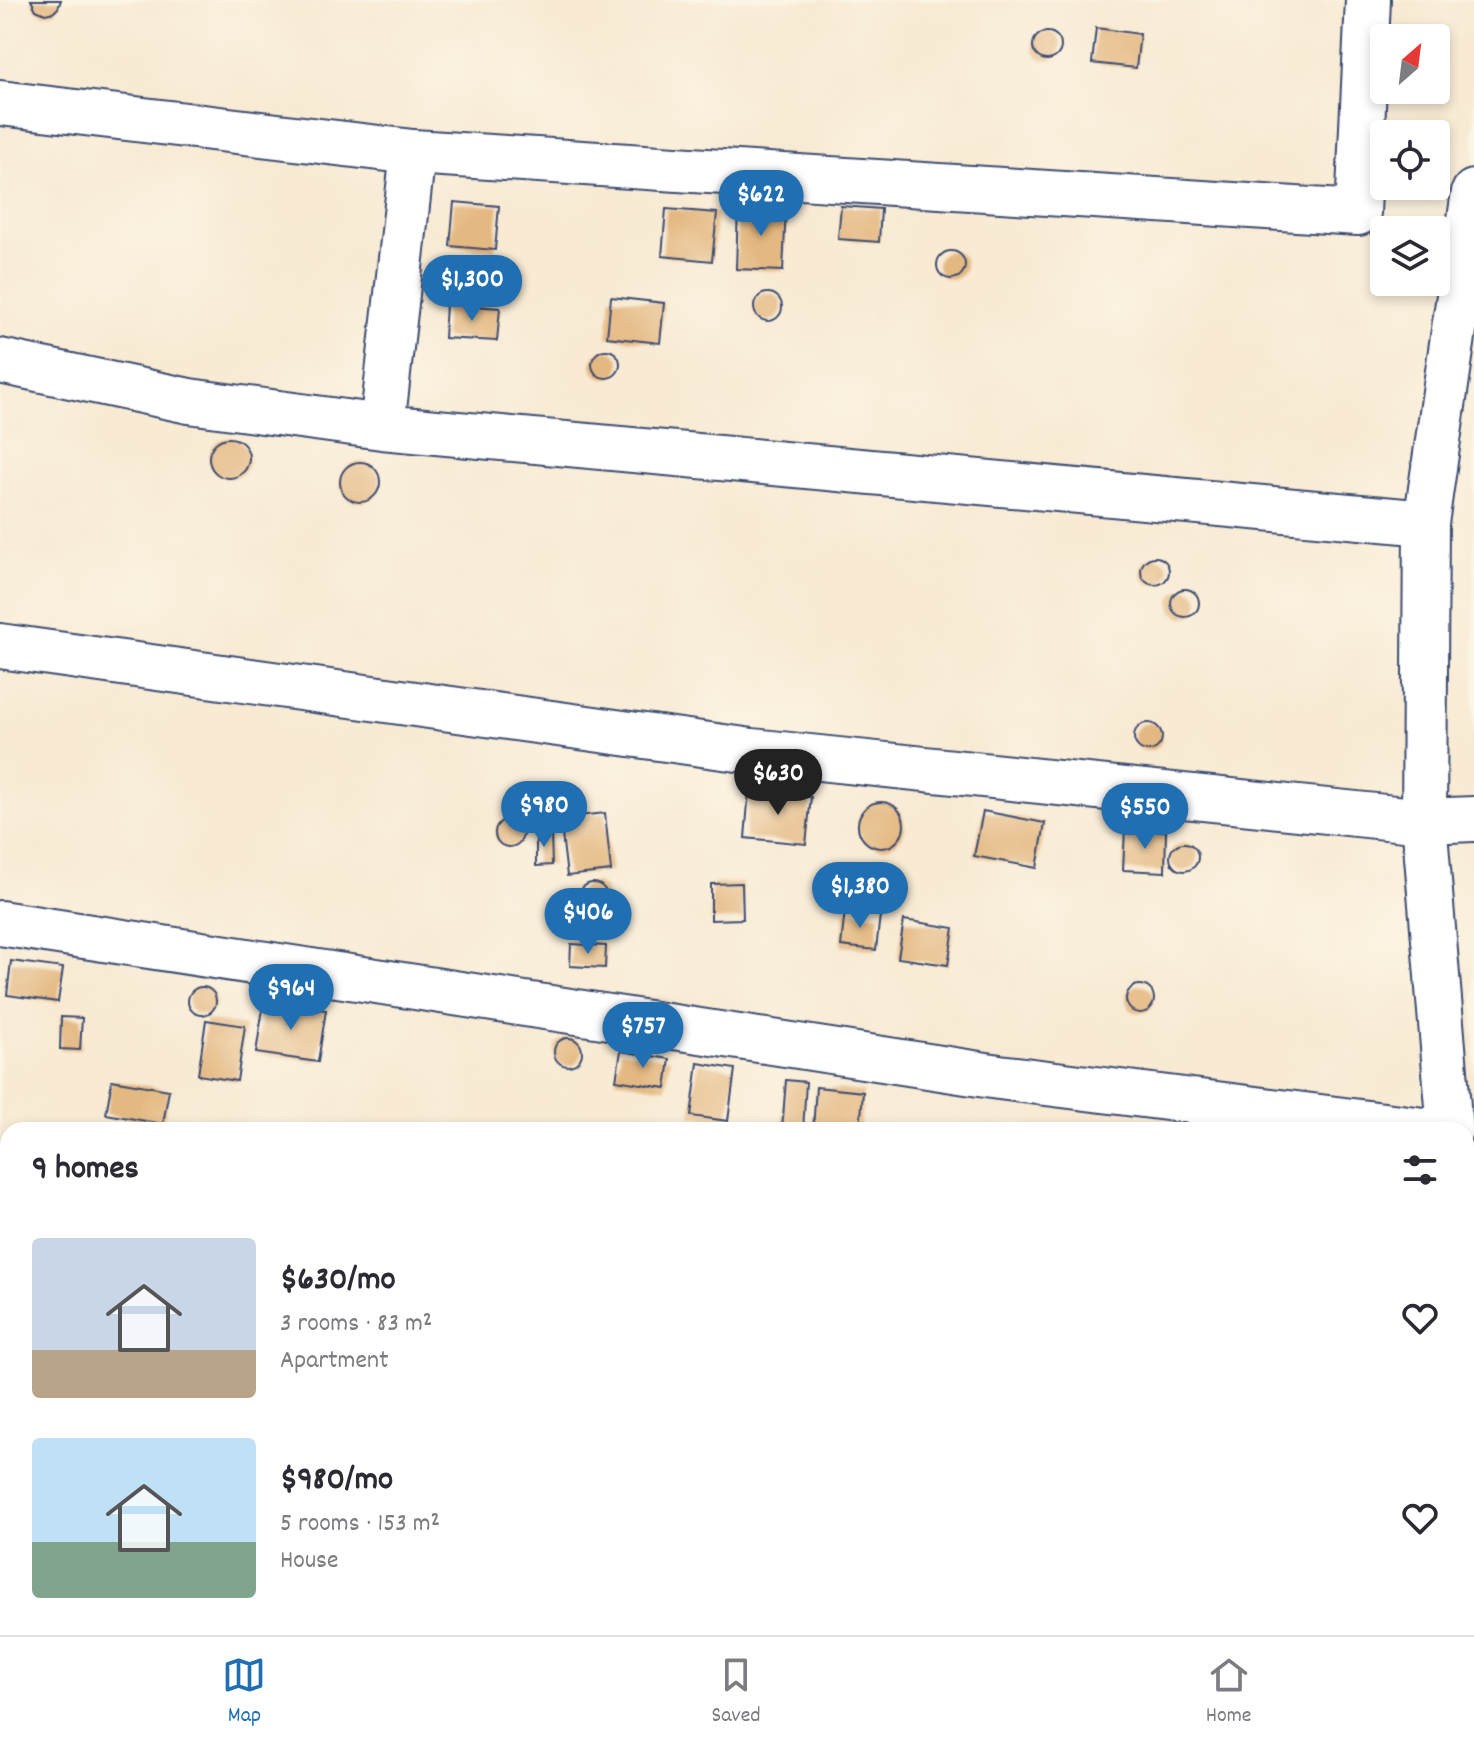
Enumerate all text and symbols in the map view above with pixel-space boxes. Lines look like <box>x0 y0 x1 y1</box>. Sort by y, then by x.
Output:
north arrow <box>1370 24 1450 104</box>
map controls <box>1370 24 1450 296</box>
button: locate <box>1370 120 1450 200</box>
pin: $622 <box>714 170 808 238</box>
text: $622 <box>737 177 785 214</box>
button: layers <box>1370 216 1450 296</box>
pin: $1,300 <box>407 255 537 323</box>
text: $1,300 <box>440 262 504 299</box>
pin: $630 <box>731 749 825 817</box>
text: $630 <box>752 756 804 793</box>
pin: $980 <box>497 781 591 849</box>
pin: $550 <box>1098 783 1192 851</box>
text: $980 <box>519 788 569 825</box>
text: $550 <box>1119 790 1171 827</box>
pin: $1,380 <box>795 862 925 930</box>
text: $1,380 <box>830 869 890 906</box>
pin: $406 <box>541 888 635 956</box>
text: $406 <box>563 895 613 932</box>
pin: $964 <box>244 964 338 1032</box>
text: $964 <box>267 971 315 1008</box>
pin: $757 <box>596 1002 690 1070</box>
text: $757 <box>620 1009 666 1046</box>
text: 9 homes <box>32 1146 139 1195</box>
icon: filters <box>1398 1148 1442 1192</box>
text: $630/mo <box>280 1257 396 1306</box>
icon: home <box>96 1270 192 1366</box>
icon: heart <box>1398 1296 1442 1340</box>
text: 3 rooms · 83 m² <box>280 1306 432 1343</box>
text: Apartment <box>280 1343 389 1380</box>
text: $980/mo <box>280 1457 393 1506</box>
icon: home <box>96 1470 192 1566</box>
icon: heart <box>1398 1496 1442 1540</box>
text: 5 rooms · 153 m² <box>280 1506 440 1543</box>
text: House <box>280 1543 338 1580</box>
tab: Map <box>222 1653 266 1732</box>
tab: Saved <box>711 1653 761 1732</box>
tab: Home <box>1206 1653 1251 1732</box>

